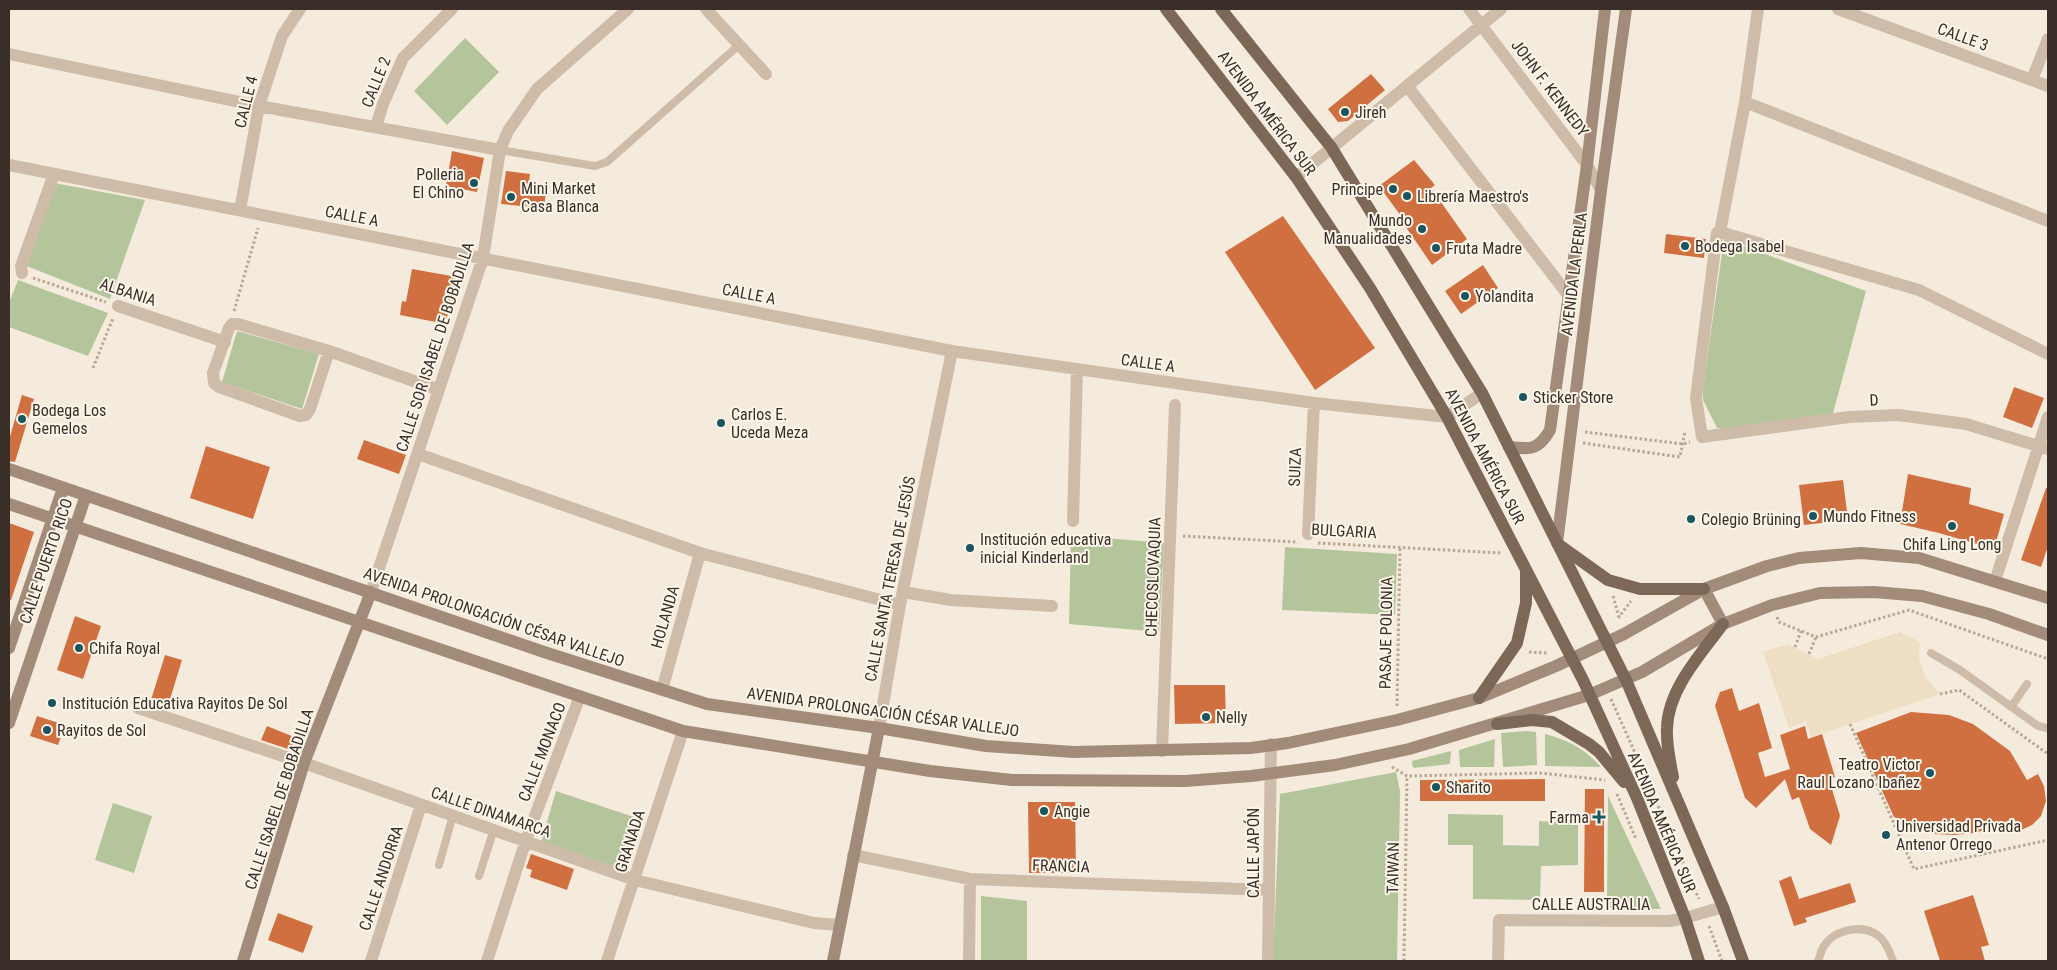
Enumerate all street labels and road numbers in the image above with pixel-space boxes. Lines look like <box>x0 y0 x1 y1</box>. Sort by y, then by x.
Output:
street label: CALLE 3 <box>1935 19 1991 55</box>
street label: JOHN F. KENNEDY <box>1507 36 1593 141</box>
street label: AVENIDA AMÉRICA SUR <box>1214 47 1320 179</box>
street label: CALLE 2 <box>357 54 395 110</box>
street label: CALLE 4 <box>230 74 262 130</box>
street label: CALLE A <box>323 201 381 231</box>
street label: AVENIDA LA PERLA <box>1557 211 1591 337</box>
street label: CALLE SOR ISABEL DE BOBADILLA <box>392 240 478 454</box>
street label: ALBANIA <box>97 274 159 310</box>
street label: CALLE A <box>720 279 778 309</box>
street label: CALLE A <box>1120 350 1176 376</box>
street label: AVENIDA AMÉRICA SUR <box>1441 385 1529 527</box>
street label: D <box>1869 390 1879 410</box>
street label: SUIZA <box>1285 447 1305 487</box>
street label: CALLE SANTA TERESA DE JESÚS <box>861 475 919 683</box>
street label: CALLE PUERTO RICO <box>16 496 76 626</box>
street label: CHECOSLOVAQUIA <box>1141 517 1165 637</box>
street label: BULGARIA <box>1311 520 1377 542</box>
street label: AVENIDA PROLONGACIÓN CÉSAR VALLEJO <box>361 562 627 671</box>
street label: PASAJE POLONIA <box>1376 577 1396 689</box>
street label: HOLANDA <box>647 583 683 651</box>
street label: AVENIDA PROLONGACIÓN CÉSAR VALLEJO <box>746 682 1020 741</box>
street label: CALLE MONACO <box>514 700 570 804</box>
street label: CALLE ISABEL DE BOBADILLA <box>241 706 317 892</box>
street label: AVENIDA AMÉRICA SUR <box>1624 749 1700 896</box>
street label: CALLE DINAMARCA <box>428 783 554 841</box>
street label: GRANADA <box>611 807 649 875</box>
street label: CALLE JAPÓN <box>1243 808 1263 898</box>
street label: CALLE ANDORRA <box>355 823 407 933</box>
street label: TAIWAN <box>1383 842 1403 894</box>
street label: FRANCIA <box>1032 855 1090 877</box>
street label: CALLE AUSTRALIA <box>1532 895 1650 914</box>

